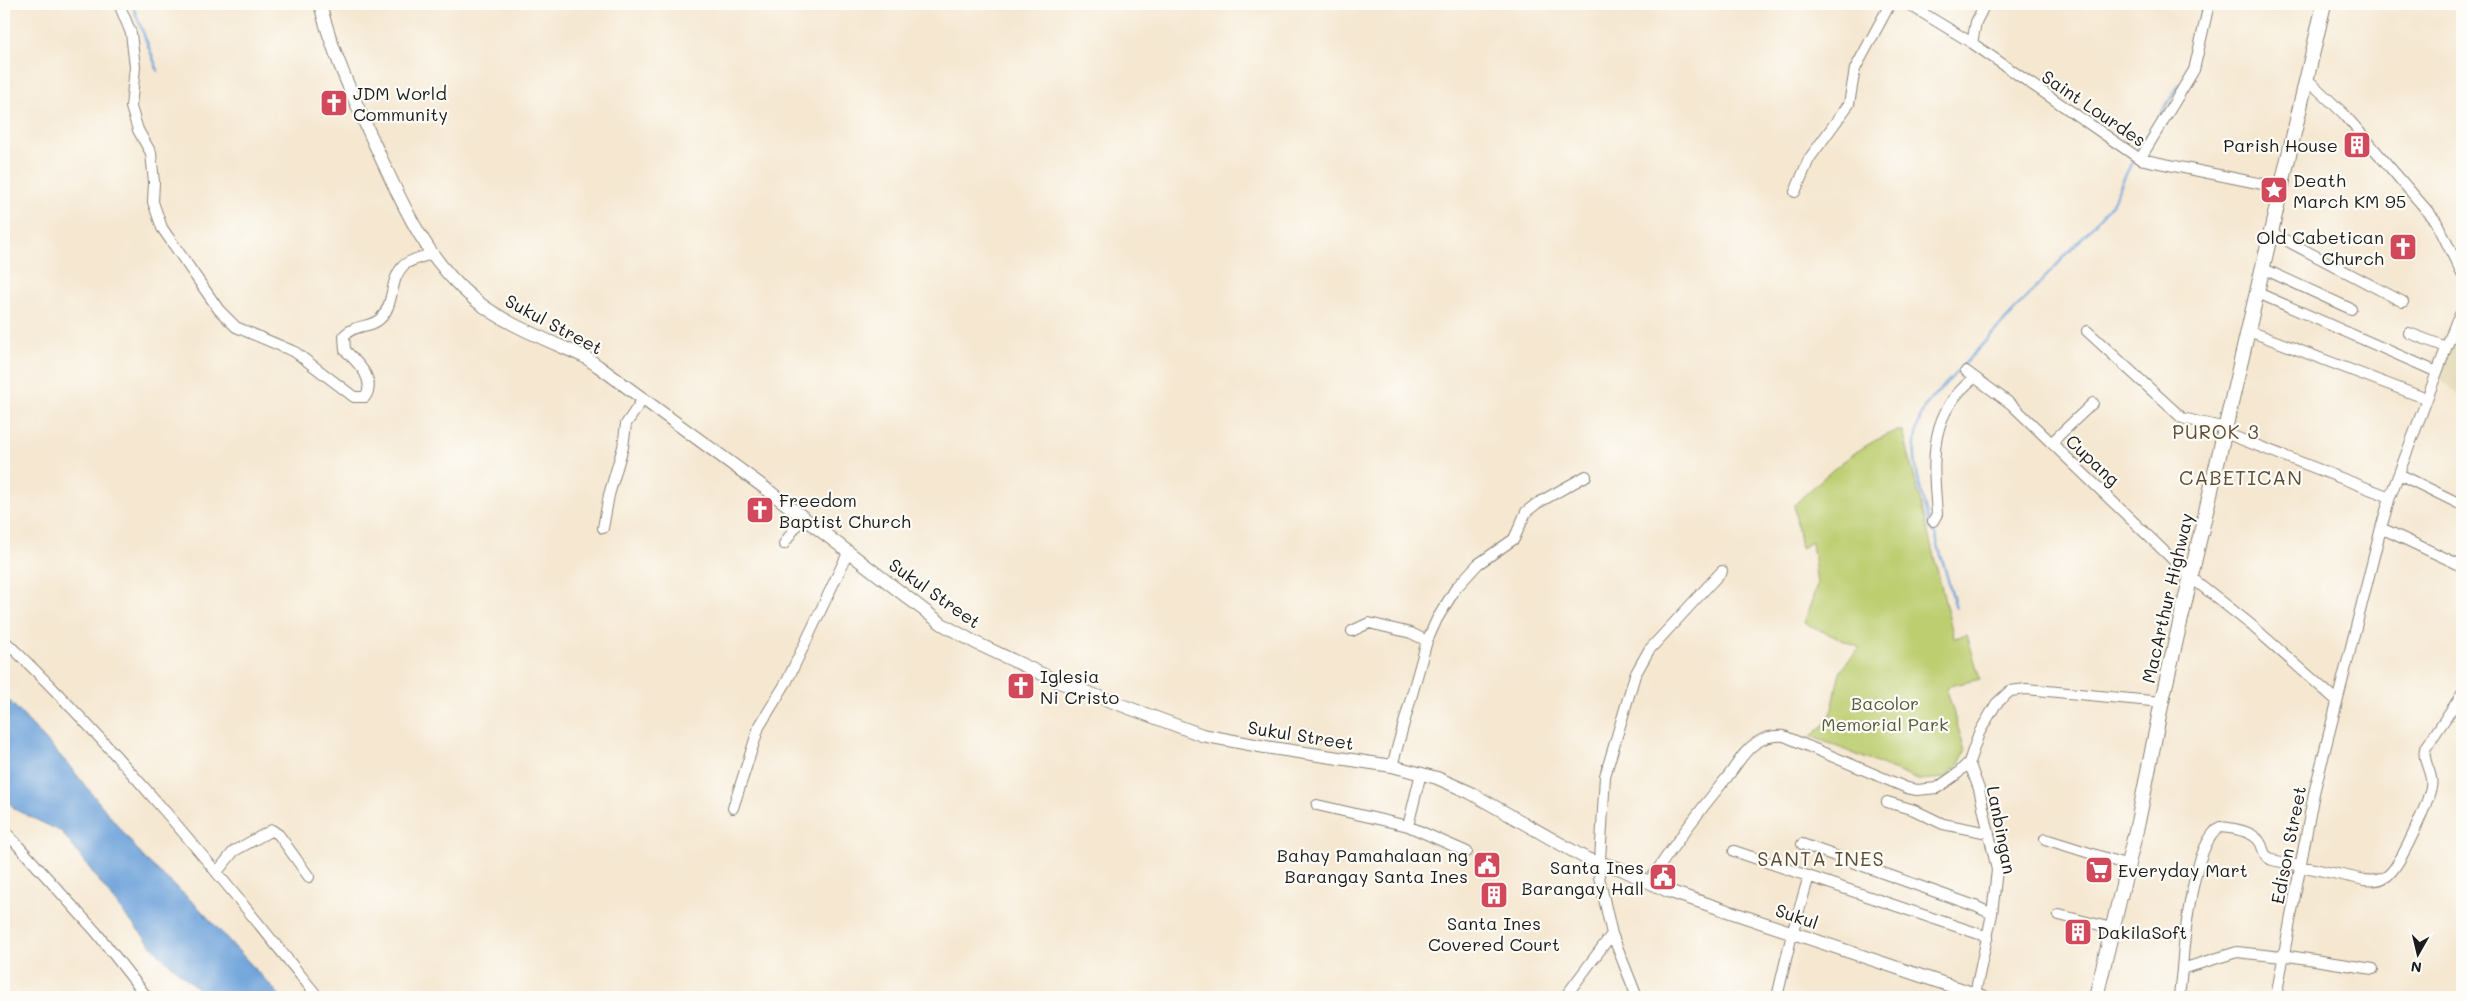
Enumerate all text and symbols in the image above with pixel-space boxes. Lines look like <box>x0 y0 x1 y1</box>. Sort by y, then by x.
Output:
street label: Saint Lourdes <box>2037 64 2151 152</box>
place label: JDM World Community <box>353 81 448 126</box>
church icon: JDM World Community <box>319 88 349 118</box>
building icon: Parish House <box>2342 130 2372 160</box>
place label: Parish House <box>2223 133 2338 157</box>
place label: Death March KM 95 <box>2293 168 2406 213</box>
place icon: Death March KM 95 <box>2259 175 2289 205</box>
place label: Old Cabetican Church <box>2256 225 2384 270</box>
church icon: Old Cabetican Church <box>2388 232 2418 262</box>
street label: Sukul Street <box>501 288 607 360</box>
district label: PUROK 3 <box>2172 419 2260 444</box>
street label: Cupang <box>2061 429 2125 491</box>
district label: CABETICAN <box>2179 464 2303 490</box>
place label: Freedom Baptist Church <box>779 488 911 533</box>
church icon: Freedom Baptist Church <box>745 495 775 525</box>
street label: MacArthur Highway <box>2136 511 2198 685</box>
street label: Sukul Street <box>884 552 986 634</box>
place label: Iglesia Ni Cristo <box>1040 664 1120 709</box>
church icon: Iglesia Ni Cristo <box>1006 671 1036 701</box>
park label: Bacolor Memorial Park <box>1821 691 1949 736</box>
street label: Sukul Street <box>1246 715 1356 755</box>
street label: Lanbingan <box>1982 784 2022 876</box>
street label: Edison Street <box>2265 784 2311 906</box>
place label: Bahay Pamahalaan ng Barangay Santa Ines <box>1277 843 1468 888</box>
district label: SANTA INES <box>1757 845 1885 871</box>
public building icon: Bahay Pamahalaan ng Barangay Santa Ines <box>1472 850 1502 880</box>
place label: Santa Ines Barangay Hall <box>1521 855 1644 900</box>
supermarket icon: Everyday Mart <box>2084 855 2114 885</box>
place label: Everyday Mart <box>2118 858 2248 882</box>
public building icon: Santa Ines Barangay Hall <box>1648 862 1678 892</box>
building icon: Santa Ines Covered Court <box>1479 880 1509 910</box>
street label: Sukul <box>1772 898 1822 934</box>
place label: Santa Ines Covered Court <box>1428 911 1560 956</box>
building icon: DakilaSoft <box>2063 917 2093 947</box>
place label: DakilaSoft <box>2097 920 2187 944</box>
north arrow <box>2394 928 2444 978</box>
text: N <box>2410 957 2423 978</box>

